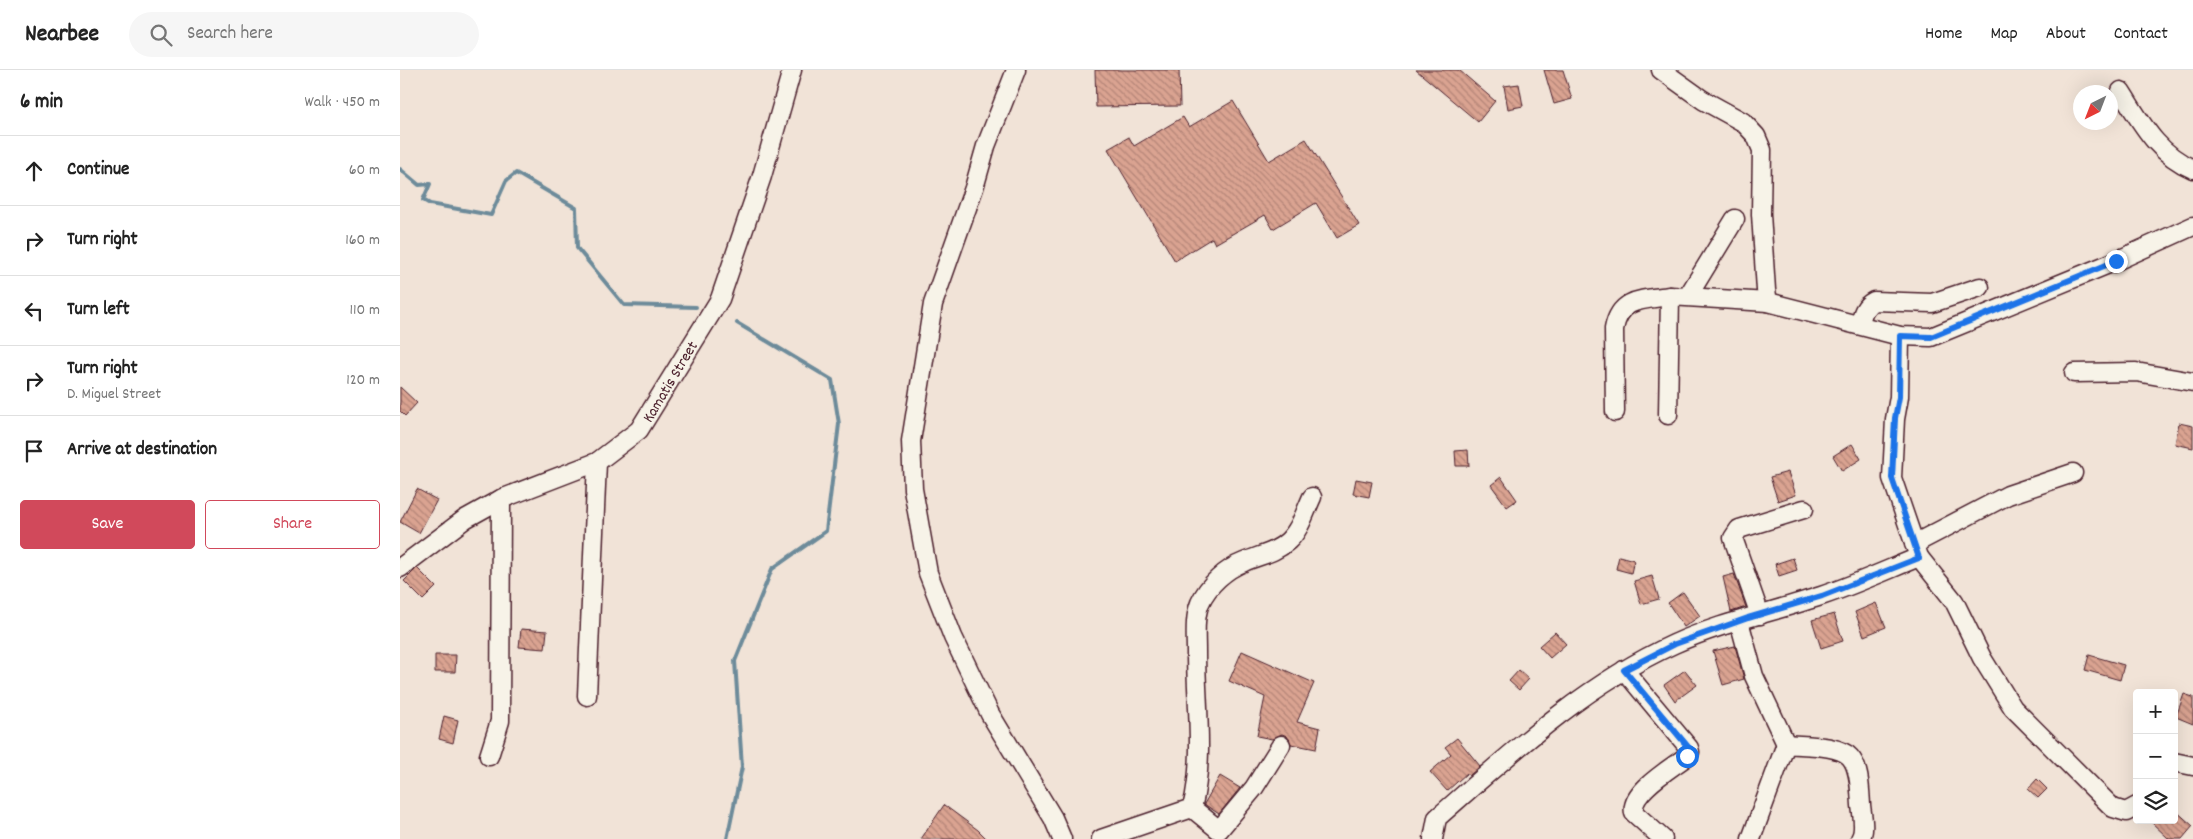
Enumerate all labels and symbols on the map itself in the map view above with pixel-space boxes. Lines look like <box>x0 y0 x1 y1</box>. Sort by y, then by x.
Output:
north arrow <box>2073 85 2118 130</box>
route end <box>2105 250 2128 273</box>
street label: Kamatis Street <box>638 337 705 427</box>
route start <box>1676 745 1699 768</box>

